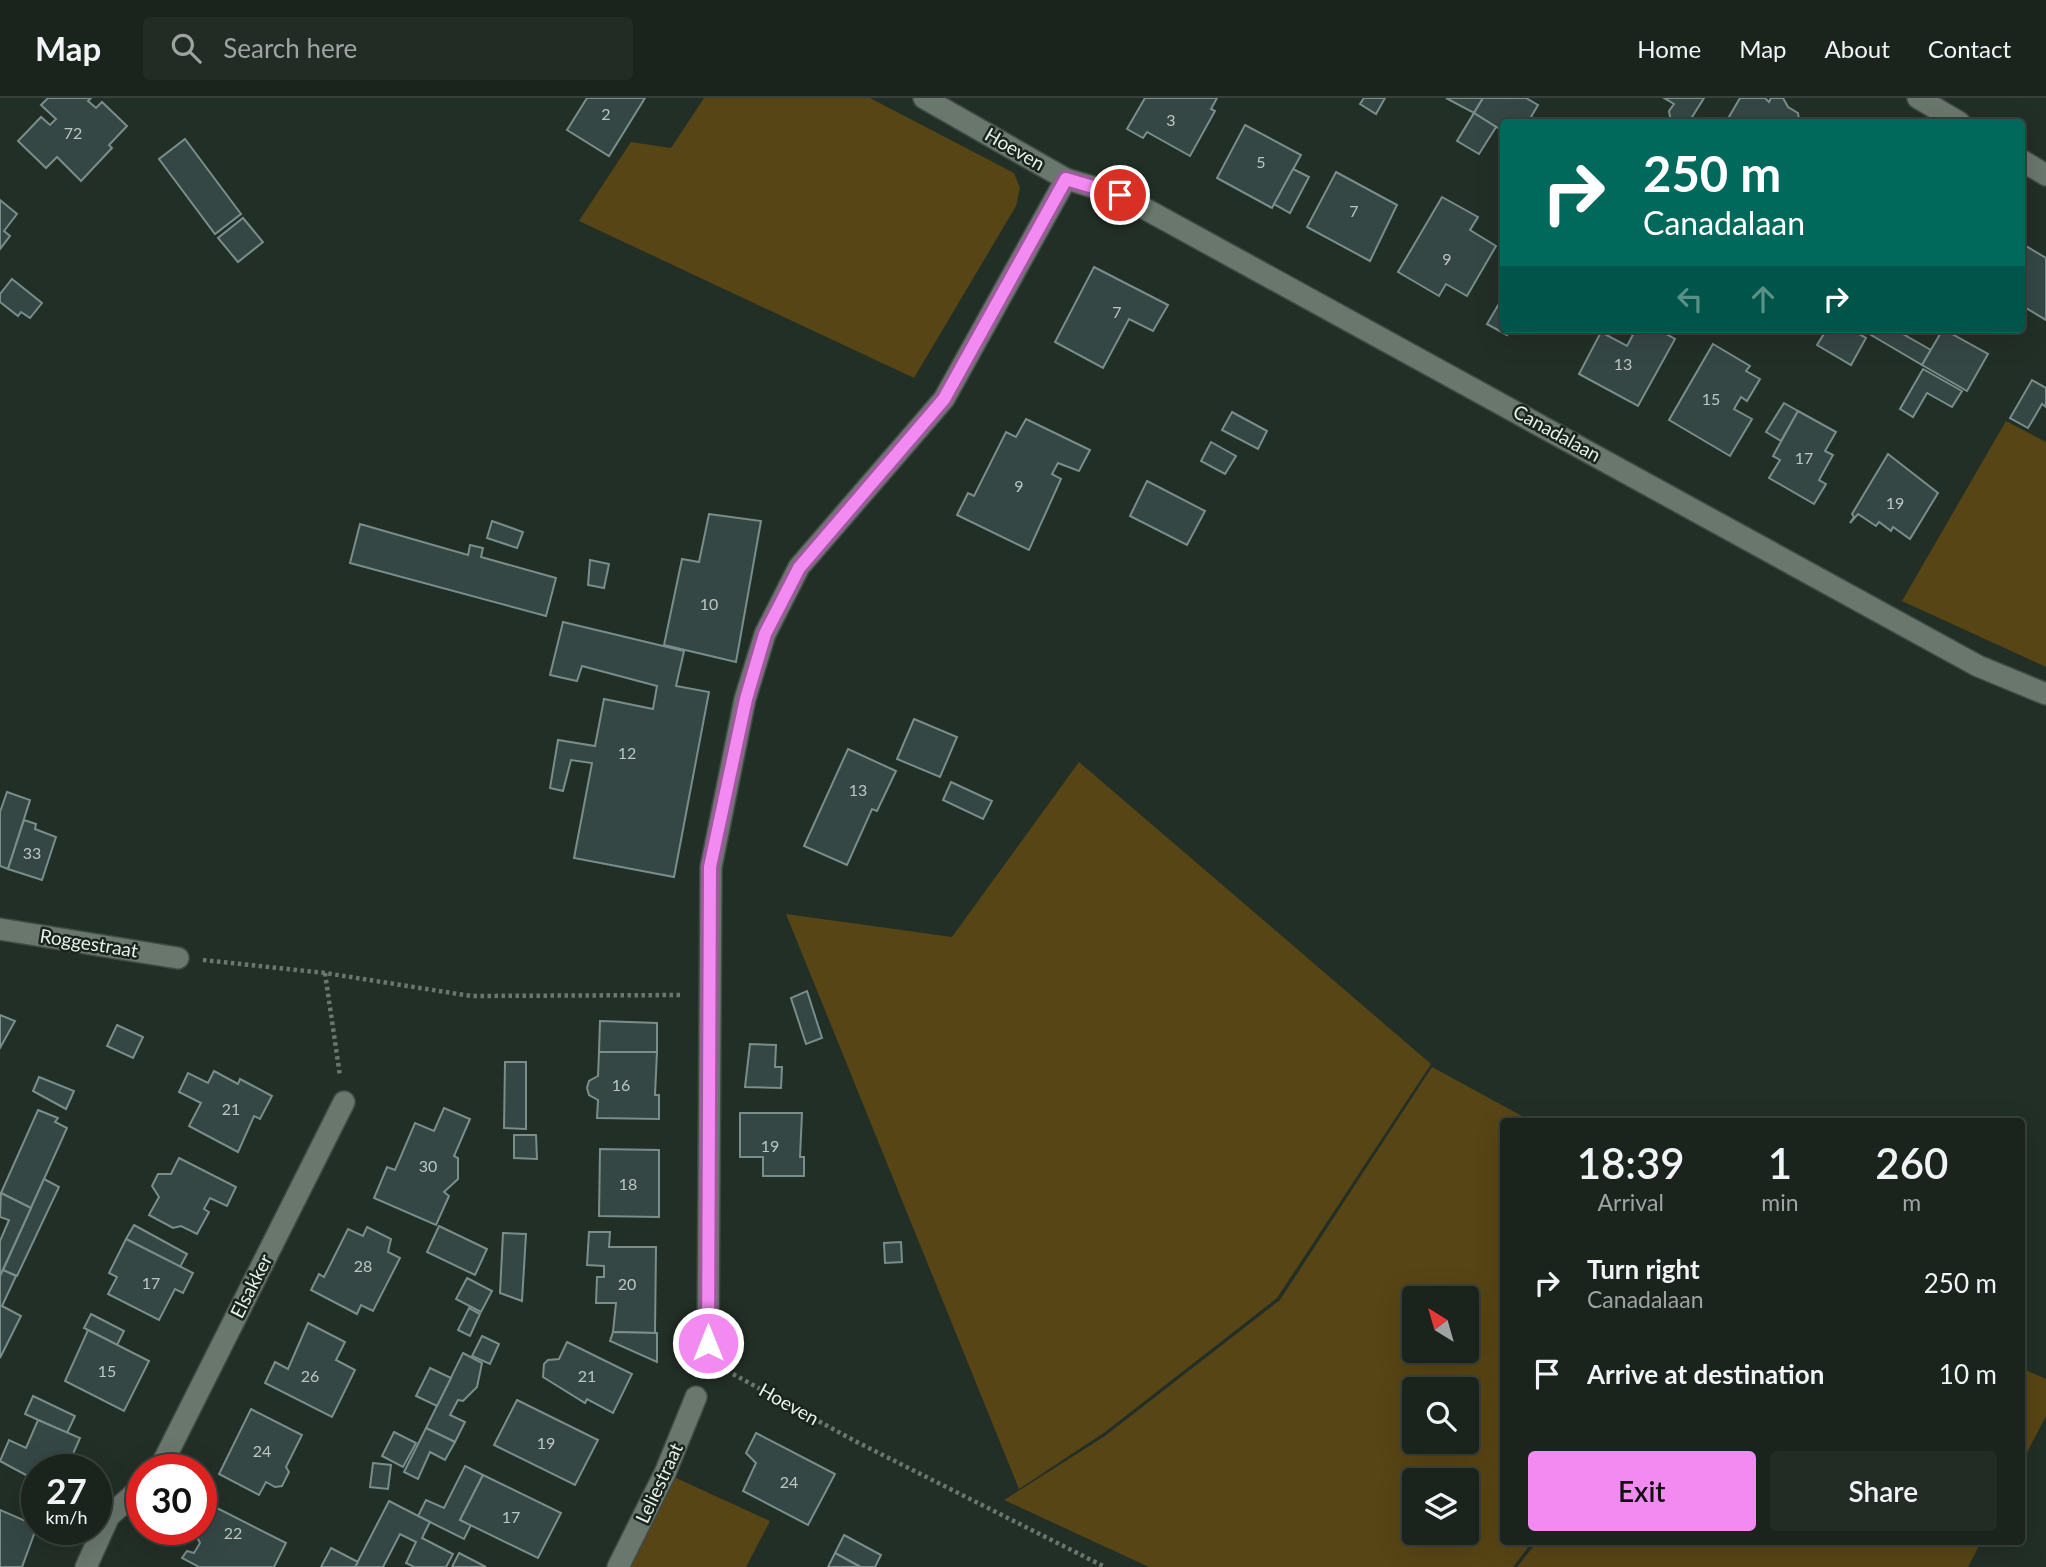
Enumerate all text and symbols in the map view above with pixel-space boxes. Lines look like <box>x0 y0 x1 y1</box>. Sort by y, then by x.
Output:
search box <box>143 17 633 80</box>
text: Map <box>35 28 101 68</box>
icon: search <box>167 29 205 67</box>
text: Search here <box>223 32 357 64</box>
text: Home <box>1637 34 1701 63</box>
text: Map <box>1739 34 1787 63</box>
text: About <box>1825 34 1890 63</box>
text: Contact <box>1928 34 2011 63</box>
house number: 2 <box>601 104 611 123</box>
house number: 3 <box>1166 110 1176 129</box>
street label: Hoeven <box>981 122 1049 175</box>
house number: 72 <box>64 123 82 142</box>
text: 250 m <box>1643 144 1781 202</box>
icon: right <box>1528 147 1619 238</box>
house number: 5 <box>1256 152 1266 171</box>
pin <box>1090 165 1150 225</box>
icon: arrive <box>1101 176 1139 214</box>
house number: 7 <box>1349 201 1359 220</box>
text: Canadalaan <box>1643 203 1805 242</box>
house number: 9 <box>1442 249 1452 268</box>
icon: left <box>1671 280 1709 318</box>
icon: ahead <box>1744 280 1782 318</box>
icon: right <box>1817 280 1855 318</box>
house number: 7 <box>1112 302 1122 321</box>
house number: 13 <box>1614 354 1632 373</box>
house number: 15 <box>1702 389 1720 408</box>
street label: Canadalaan <box>1510 399 1605 466</box>
house number: 17 <box>1795 448 1813 467</box>
house number: 9 <box>1014 476 1024 495</box>
house number: 19 <box>1886 493 1904 512</box>
house number: 10 <box>700 594 718 613</box>
house number: 12 <box>618 743 636 762</box>
house number: 13 <box>849 780 867 799</box>
house number: 33 <box>23 843 41 862</box>
street label: Roggestraat <box>38 923 140 962</box>
house number: 16 <box>612 1075 630 1094</box>
house number: 21 <box>222 1099 240 1118</box>
house number: 19 <box>761 1136 779 1155</box>
text: 18:39 <box>1577 1138 1685 1188</box>
text: 1 <box>1768 1138 1792 1188</box>
text: 260 <box>1875 1138 1948 1188</box>
house number: 30 <box>419 1156 437 1175</box>
house number: 18 <box>619 1174 637 1193</box>
text: Arrival <box>1598 1188 1664 1216</box>
text: min <box>1761 1188 1799 1216</box>
text: m <box>1902 1188 1921 1216</box>
street label: Elsakker <box>225 1250 276 1322</box>
text: Turn right <box>1587 1253 1700 1285</box>
house number: 28 <box>354 1256 372 1275</box>
icon: right <box>1528 1264 1566 1302</box>
text: 250 m <box>1924 1267 1997 1299</box>
house number: 17 <box>142 1273 160 1292</box>
house number: 20 <box>618 1274 636 1293</box>
text: Canadalaan <box>1587 1285 1704 1313</box>
north arrow <box>1402 1286 1479 1363</box>
map controls <box>1402 1286 1479 1545</box>
position arrow <box>671 1306 745 1380</box>
icon: arrive <box>1528 1355 1566 1393</box>
text: Arrive at destination <box>1587 1358 1824 1390</box>
text: 10 m <box>1939 1358 1997 1390</box>
house number: 15 <box>98 1361 116 1380</box>
house number: 26 <box>301 1366 319 1385</box>
house number: 21 <box>578 1366 596 1385</box>
button: search <box>1402 1377 1479 1454</box>
street label: Hoeven <box>755 1378 823 1429</box>
house number: 19 <box>537 1433 555 1452</box>
street label: Leliestraat <box>630 1439 687 1526</box>
house number: 24 <box>253 1441 271 1460</box>
button: Exit <box>1528 1451 1756 1531</box>
button: Share <box>1770 1451 1997 1531</box>
speed limit sign: 30 <box>126 1454 217 1545</box>
button: layers <box>1402 1468 1479 1545</box>
text: 27 <box>46 1469 87 1511</box>
house number: 24 <box>780 1472 798 1491</box>
text: km/h <box>45 1506 88 1528</box>
house number: 17 <box>502 1507 520 1526</box>
house number: 22 <box>224 1523 242 1542</box>

